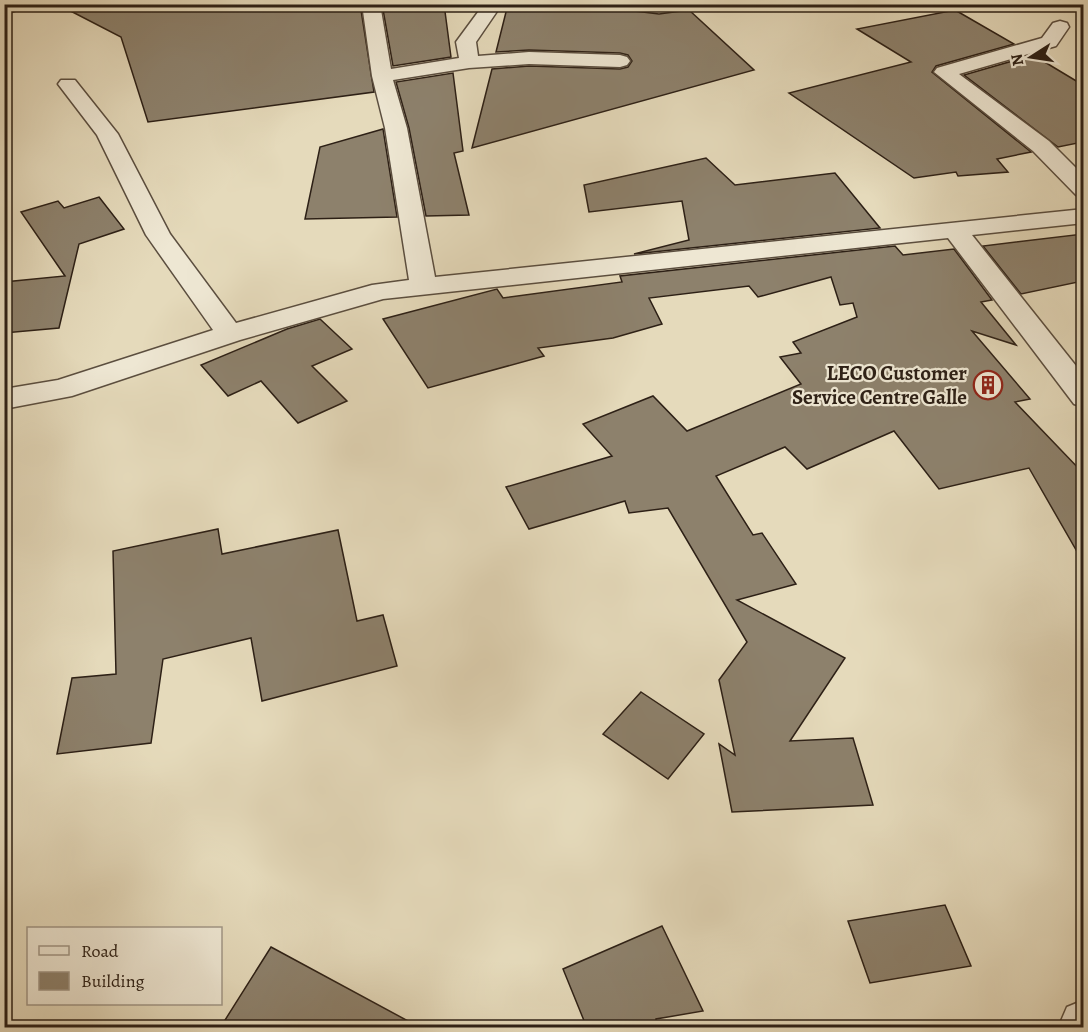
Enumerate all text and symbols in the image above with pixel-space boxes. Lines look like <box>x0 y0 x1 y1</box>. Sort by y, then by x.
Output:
north arrow <box>1001 27 1061 87</box>
text: N <box>1005 52 1029 68</box>
place label: LECO Customer Service Centre Galle <box>792 359 967 411</box>
building icon: LECO Customer Service Centre Galle <box>972 369 1004 401</box>
legend <box>27 927 222 1005</box>
text: Road <box>81 939 119 963</box>
text: Building <box>81 969 145 993</box>

